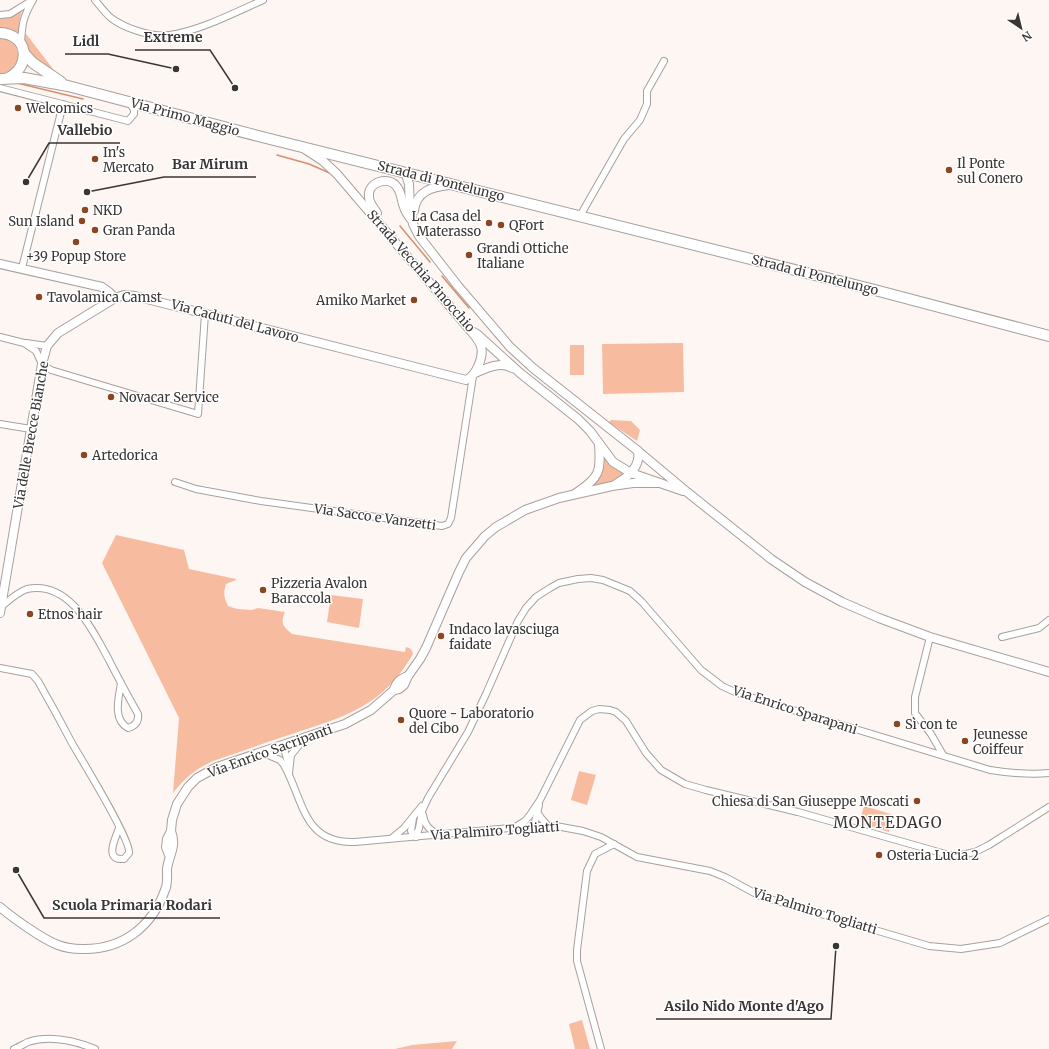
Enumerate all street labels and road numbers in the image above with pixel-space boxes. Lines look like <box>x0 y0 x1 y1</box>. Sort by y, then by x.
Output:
street label: Via Primo Maggio <box>128 94 242 140</box>
street label: Strada di Pontelungo <box>376 157 507 205</box>
street label: Strada Vecchia Pinocchio <box>363 206 479 336</box>
street label: Strada di Pontelungo <box>750 251 881 299</box>
street label: Via Caduti del Lavoro <box>168 295 301 346</box>
street label: Via delle Brecce Bianche <box>9 360 52 511</box>
street label: Via Sacco e Vanzetti <box>312 500 437 534</box>
street label: Via Enrico Sparapani <box>730 682 859 738</box>
street label: Via Enrico Sacripanti <box>205 721 334 782</box>
street label: Via Palmiro Togliatti <box>429 818 560 844</box>
street label: Via Palmiro Togliatti <box>750 884 879 938</box>

